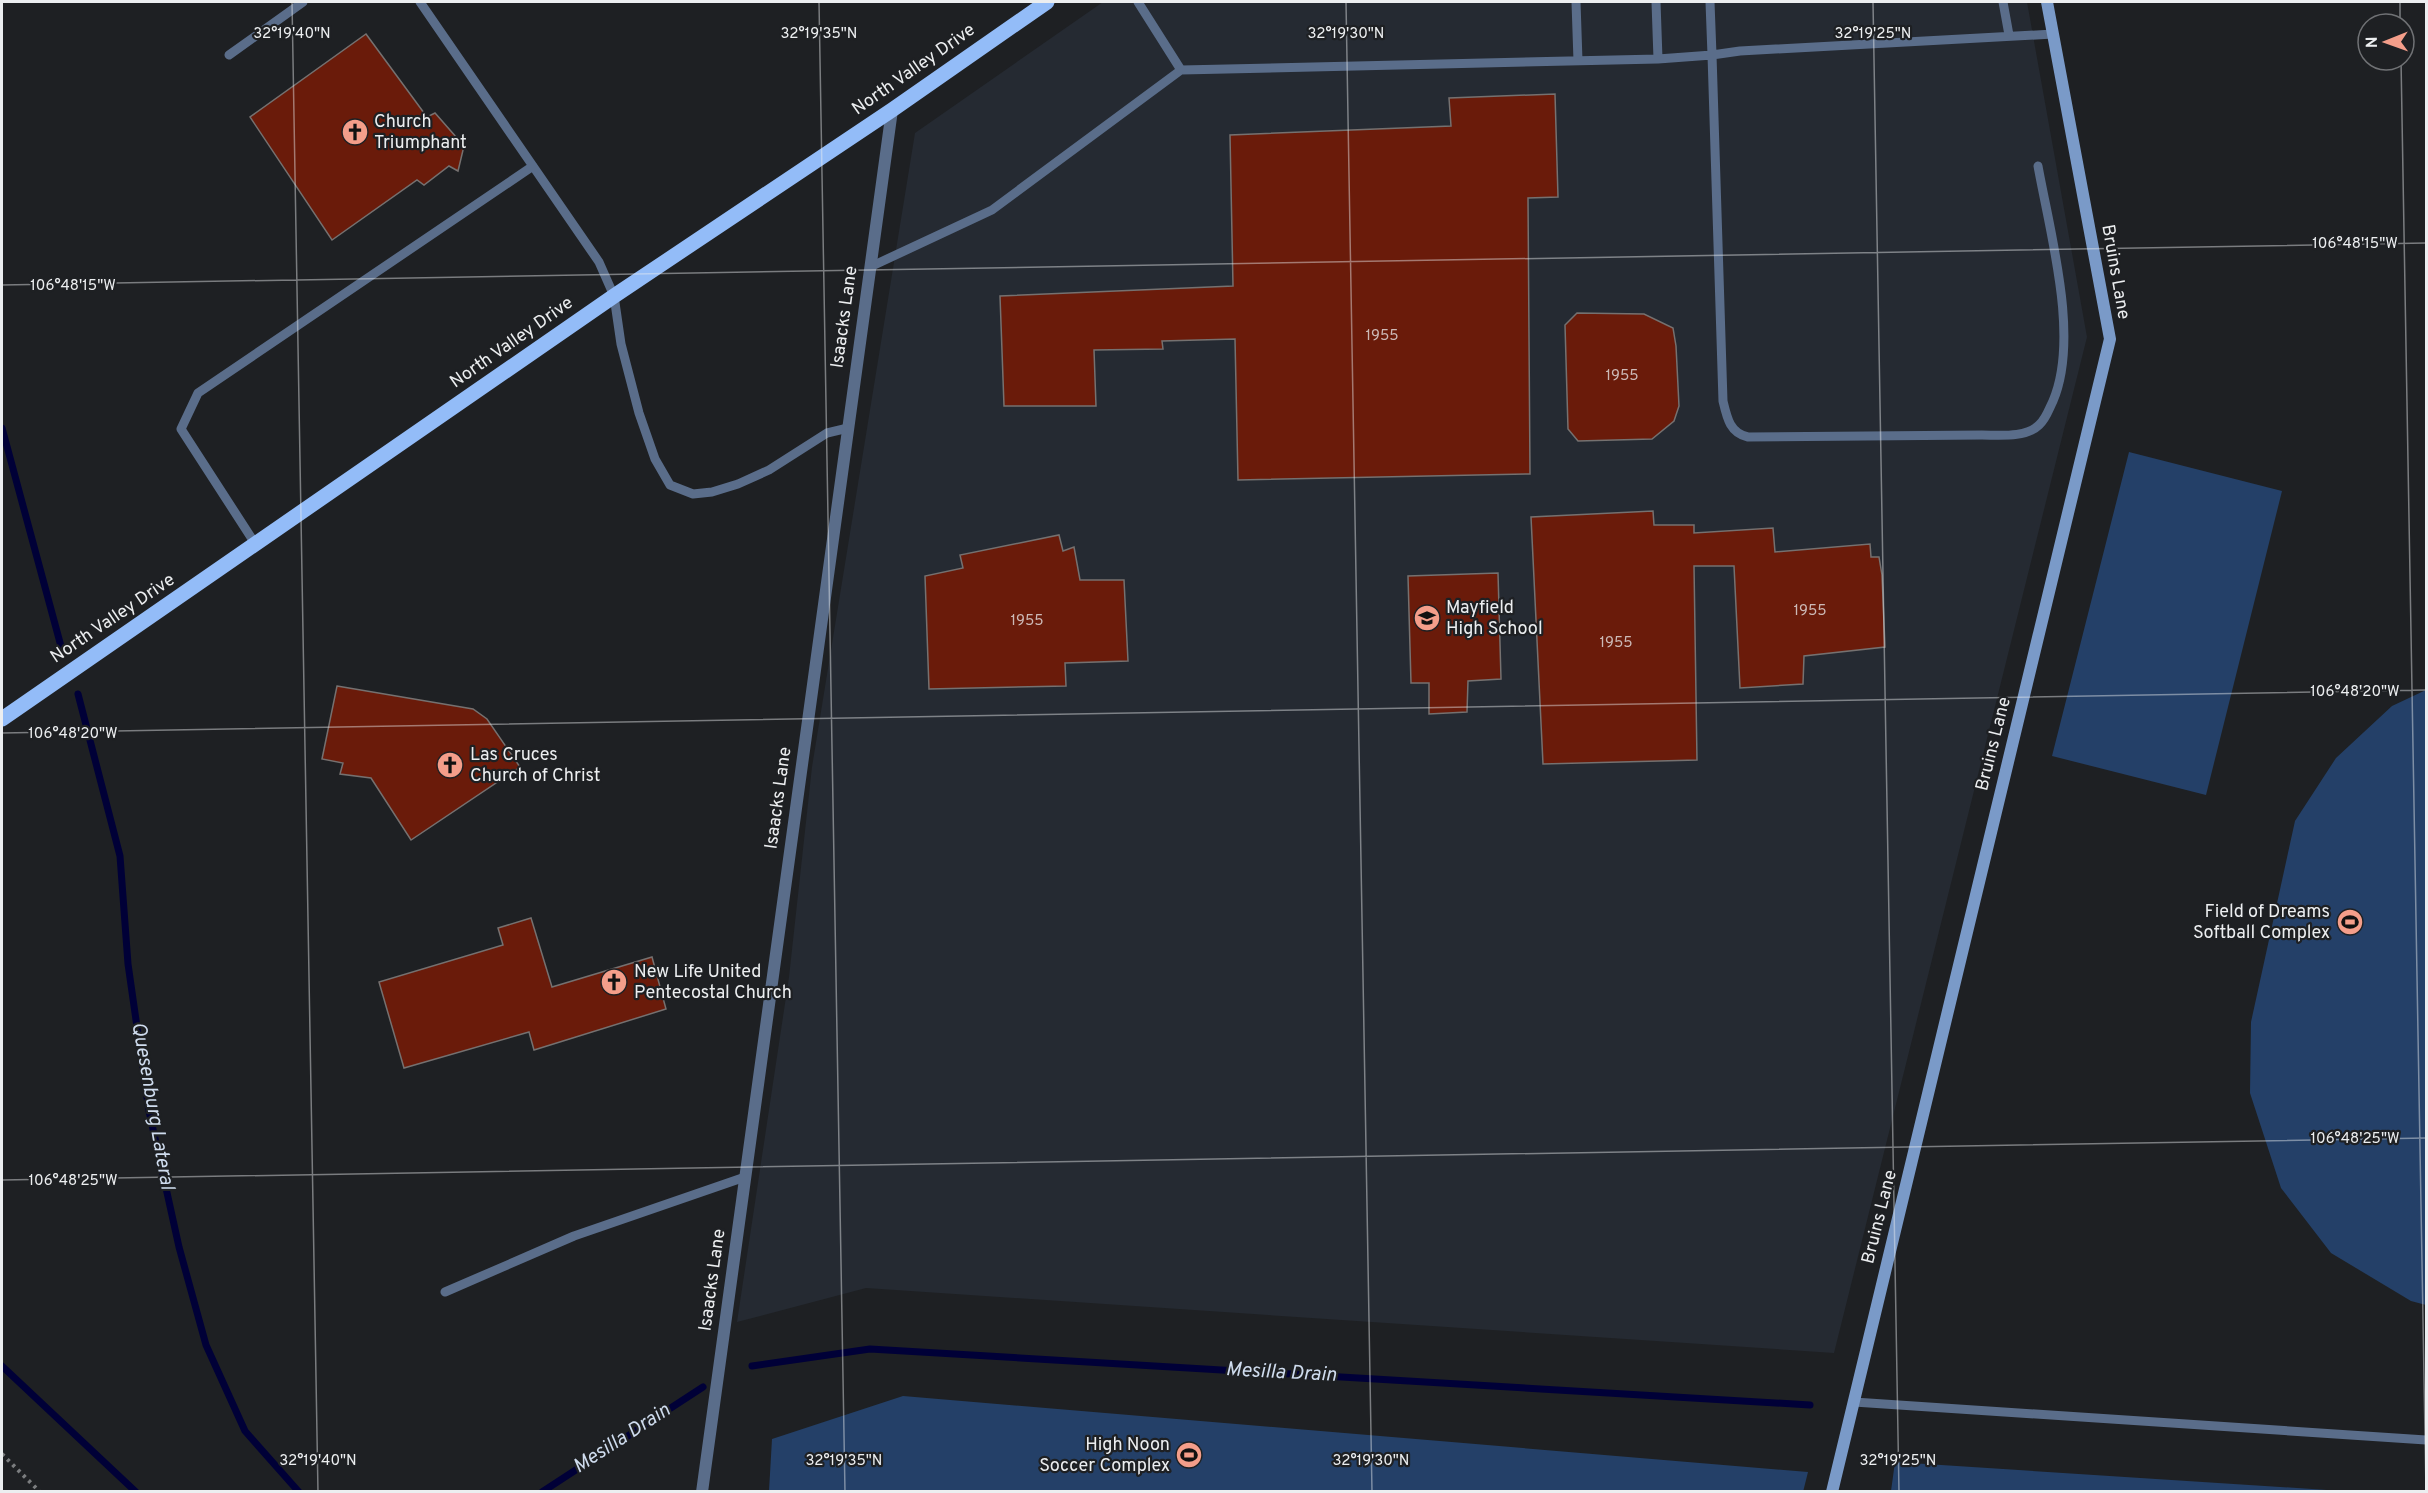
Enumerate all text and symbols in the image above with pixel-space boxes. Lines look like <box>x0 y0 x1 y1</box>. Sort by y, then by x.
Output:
north arrow <box>2356 12 2416 72</box>
street label: North Valley Drive <box>848 19 980 121</box>
text: 32°19'40"N <box>253 25 331 44</box>
text: 32°19'35"N <box>781 25 857 44</box>
text: 32°19'30"N <box>1308 25 1384 44</box>
text: 32°19'25"N <box>1835 25 1911 44</box>
text: N <box>2363 36 2383 48</box>
place label: Church Triumphant <box>374 111 467 155</box>
church icon: Church Triumphant <box>340 117 370 147</box>
street label: Bruins Lane <box>2095 223 2135 321</box>
text: 106°48'15"W <box>2312 235 2398 254</box>
street label: Isaacks Lane <box>826 264 864 370</box>
text: 106°48'15"W <box>30 277 116 296</box>
street label: North Valley Drive <box>446 292 578 394</box>
house number: 1955 <box>1365 327 1399 346</box>
house number: 1955 <box>1605 367 1639 386</box>
street label: North Valley Drive <box>46 569 180 669</box>
place label: Mayfield High School <box>1446 597 1543 641</box>
house number: 1955 <box>1793 602 1827 621</box>
school or university icon: Mayfield High School <box>1412 603 1442 633</box>
house number: 1955 <box>1010 612 1044 631</box>
house number: 1955 <box>1599 634 1633 653</box>
text: 106°48'20"W <box>2310 683 2400 702</box>
street label: Bruins Lane <box>1971 695 2017 793</box>
text: 106°48'20"W <box>28 725 118 744</box>
place label: Las Cruces Church of Christ <box>470 744 601 788</box>
street label: Isaacks Lane <box>760 745 798 851</box>
church icon: Las Cruces Church of Christ <box>435 750 465 780</box>
place label: Field of Dreams Softball Complex <box>2193 901 2330 945</box>
sports icon: Field of Dreams Softball Complex <box>2335 907 2365 937</box>
place label: New Life United Pentecostal Church <box>634 961 792 1005</box>
church icon: New Life United Pentecostal Church <box>599 967 629 997</box>
water label: Quesenburg Lateral <box>124 1020 180 1193</box>
text: 106°48'25"W <box>2310 1130 2400 1149</box>
street label: Bruins Lane <box>1857 1168 1903 1266</box>
text: 106°48'25"W <box>28 1172 118 1191</box>
street label: Isaacks Lane <box>694 1227 732 1333</box>
water label: Mesilla Drain <box>1225 1357 1337 1389</box>
water label: Mesilla Drain <box>568 1398 676 1480</box>
place label: High Noon Soccer Complex <box>1039 1434 1170 1478</box>
sports icon: High Noon Soccer Complex <box>1174 1440 1204 1470</box>
text: 32°19'40"N <box>279 1452 357 1471</box>
text: 32°19'35"N <box>806 1452 882 1471</box>
text: 32°19'30"N <box>1333 1452 1409 1471</box>
text: 32°19'25"N <box>1860 1452 1936 1471</box>

